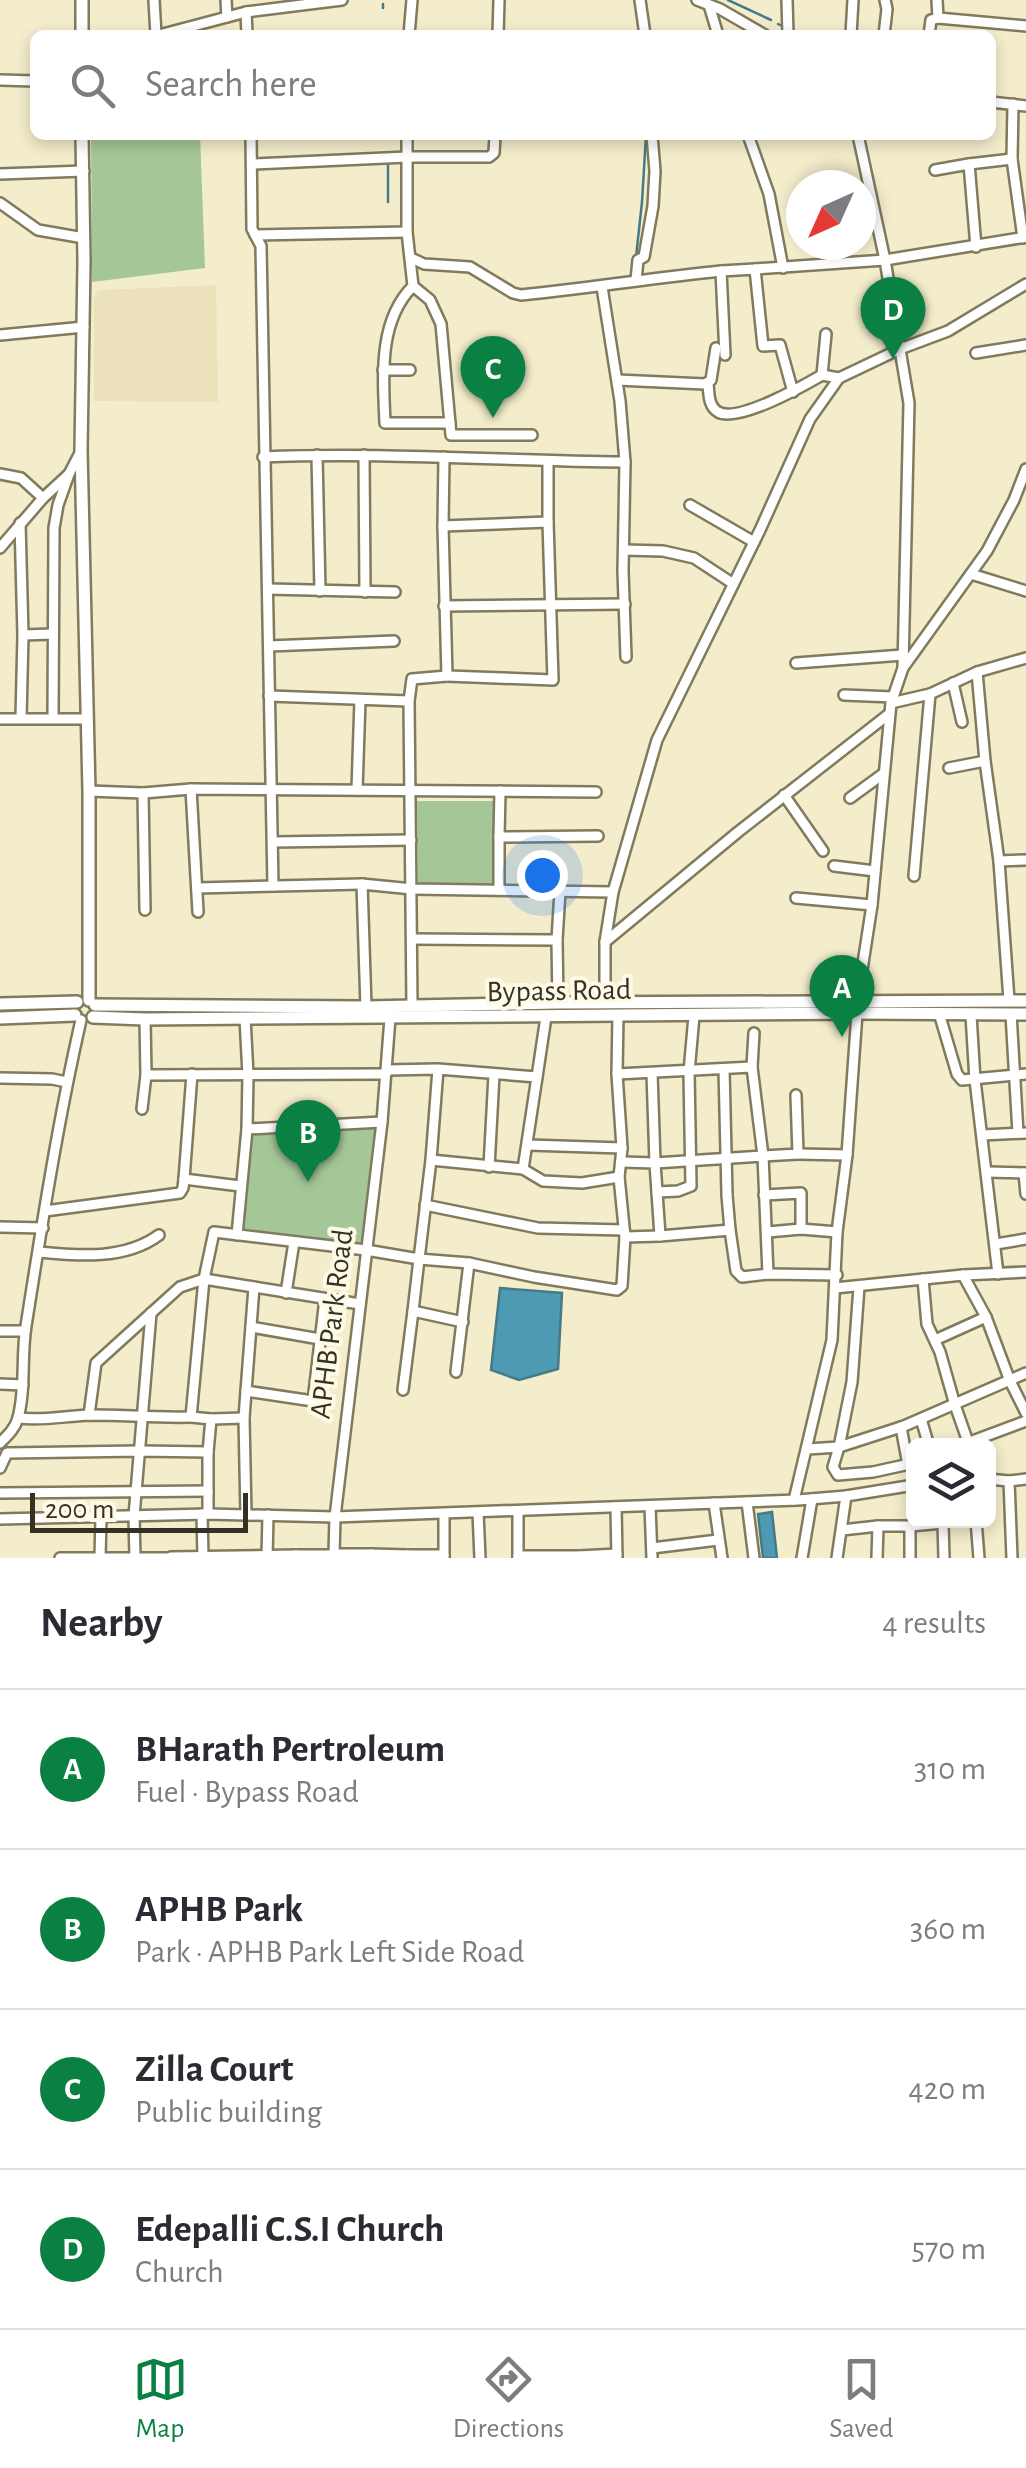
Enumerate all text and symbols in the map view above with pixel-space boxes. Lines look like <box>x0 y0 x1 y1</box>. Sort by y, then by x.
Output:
search box <box>30 30 996 140</box>
icon: search <box>65 58 120 113</box>
text: Search here <box>145 66 317 104</box>
north arrow <box>786 170 876 260</box>
pin: D <box>860 276 926 359</box>
pin: C <box>460 336 526 418</box>
your location <box>517 850 568 901</box>
pin: A <box>810 954 874 1037</box>
street label: Bypass Road <box>486 975 632 1007</box>
pin: B <box>276 1100 340 1182</box>
street label: APHB Park Road <box>305 1227 359 1421</box>
map controls <box>906 1438 996 1528</box>
button: layers <box>906 1438 996 1528</box>
scale bar <box>30 1488 248 1532</box>
text: 200 m <box>45 1496 114 1524</box>
text: Nearby <box>40 1602 163 1644</box>
text: 4 results <box>882 1607 986 1639</box>
text: BHarath Pertroleum <box>135 1731 445 1769</box>
text: A <box>63 1753 82 1785</box>
text: 310 m <box>914 1753 986 1785</box>
text: Fuel · Bypass Road <box>135 1776 359 1808</box>
text: APHB Park <box>135 1891 303 1929</box>
text: B <box>63 1913 82 1945</box>
text: 360 m <box>910 1913 986 1945</box>
text: Park · APHB Park Left Side Road <box>135 1936 524 1968</box>
text: Zilla Court <box>135 2051 293 2089</box>
text: C <box>64 2073 81 2105</box>
text: 420 m <box>908 2073 986 2105</box>
text: Public building <box>135 2096 322 2128</box>
text: Edepalli C.S.I Church <box>135 2211 444 2249</box>
text: D <box>62 2233 83 2265</box>
text: 570 m <box>912 2233 986 2265</box>
text: Church <box>135 2256 224 2288</box>
tab: Map <box>133 2352 188 2446</box>
tab: Directions <box>453 2352 564 2446</box>
tab: Saved <box>829 2352 893 2446</box>

